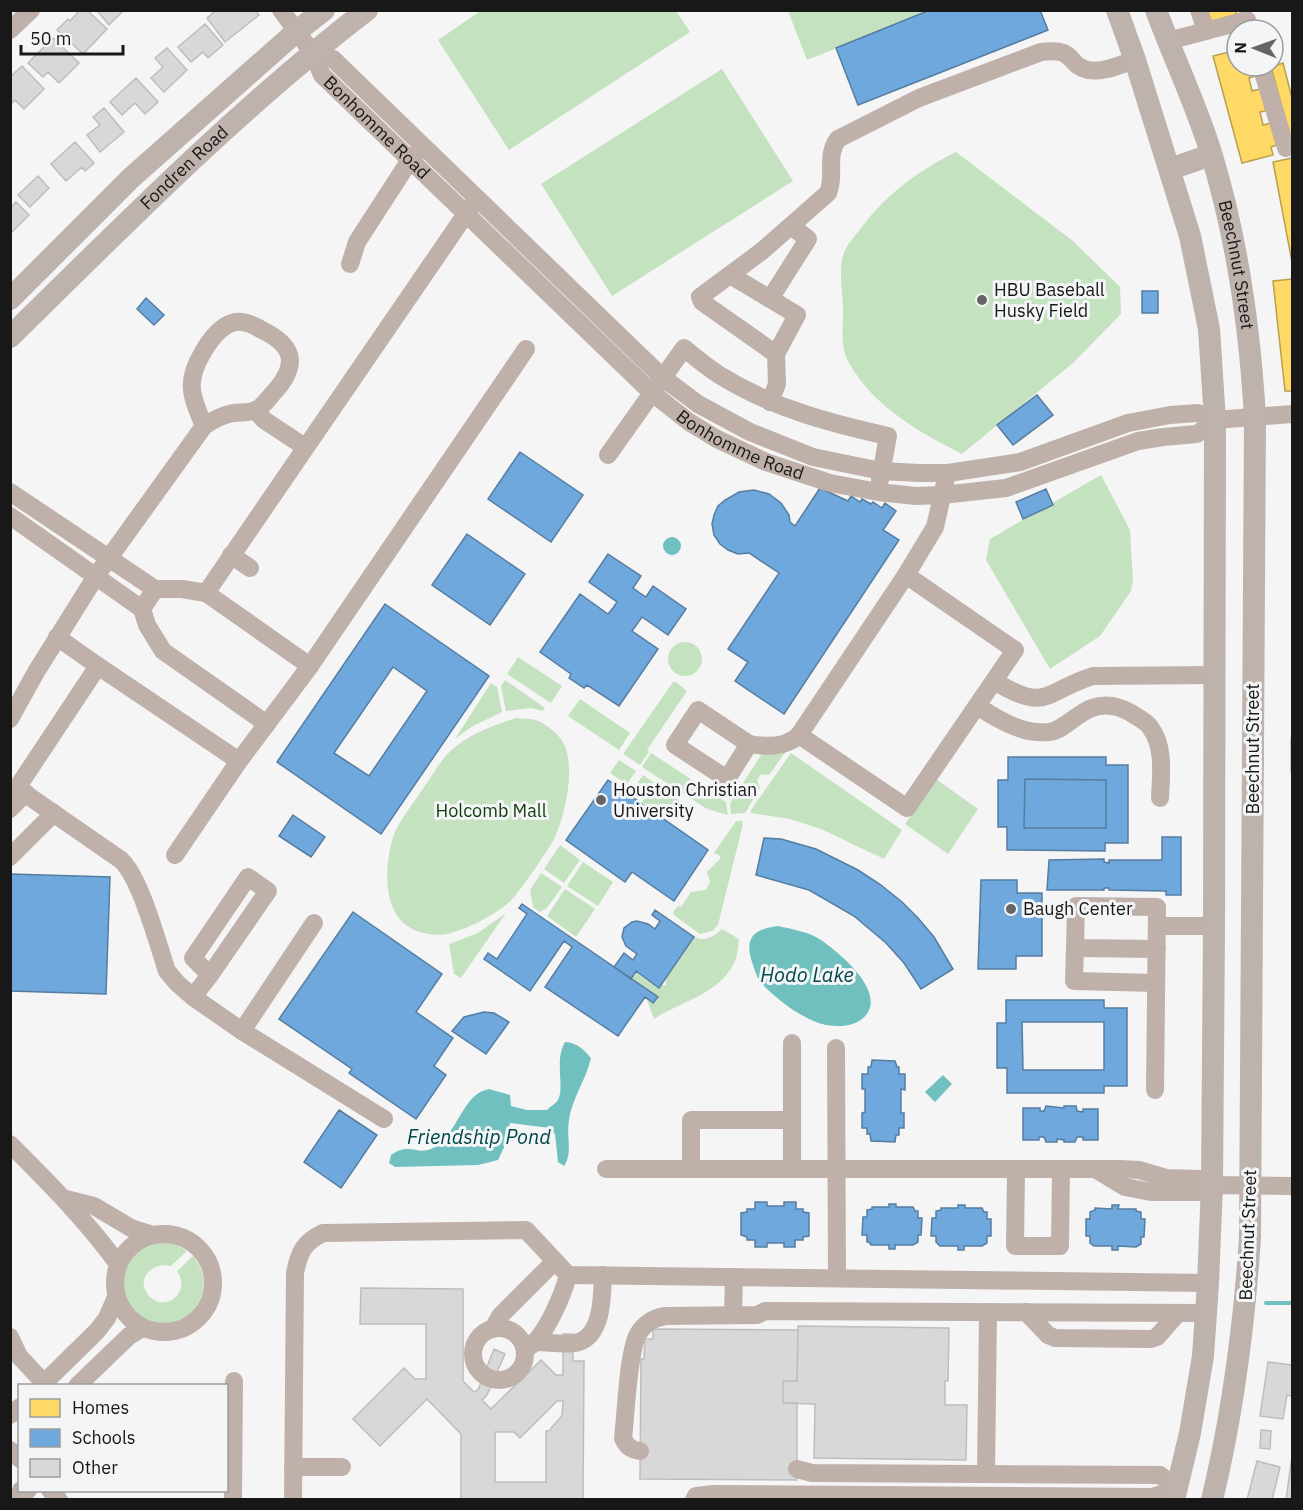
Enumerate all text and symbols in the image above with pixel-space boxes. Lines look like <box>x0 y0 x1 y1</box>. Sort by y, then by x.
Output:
scale bar <box>21 18 123 56</box>
north arrow <box>1225 18 1285 78</box>
text: 50 m <box>30 27 72 50</box>
text: N <box>1230 42 1250 54</box>
street label: Bonhomme Road <box>319 71 435 184</box>
street label: Fondren Road <box>135 120 233 214</box>
street label: Beechnut Street <box>1213 197 1259 331</box>
place label: HBU Baseball Husky Field <box>994 278 1105 322</box>
marker: HBU Baseball Husky Field <box>975 293 989 307</box>
street label: Bonhomme Road <box>672 404 807 485</box>
street label: Beechnut Street <box>1241 683 1264 815</box>
place label: Houston Christian University <box>613 778 757 822</box>
marker: Houston Christian University <box>594 793 608 807</box>
park label: Holcomb Mall <box>435 799 547 822</box>
place label: Baugh Center <box>1023 897 1133 920</box>
marker: Baugh Center <box>1004 902 1018 916</box>
water label: Hodo Lake <box>760 961 854 988</box>
water label: Friendship Pond <box>407 1123 551 1150</box>
street label: Beechnut Street <box>1234 1169 1261 1301</box>
legend <box>18 1384 228 1492</box>
text: Homes <box>72 1396 129 1419</box>
text: Schools <box>72 1426 136 1449</box>
text: Other <box>72 1456 118 1479</box>

